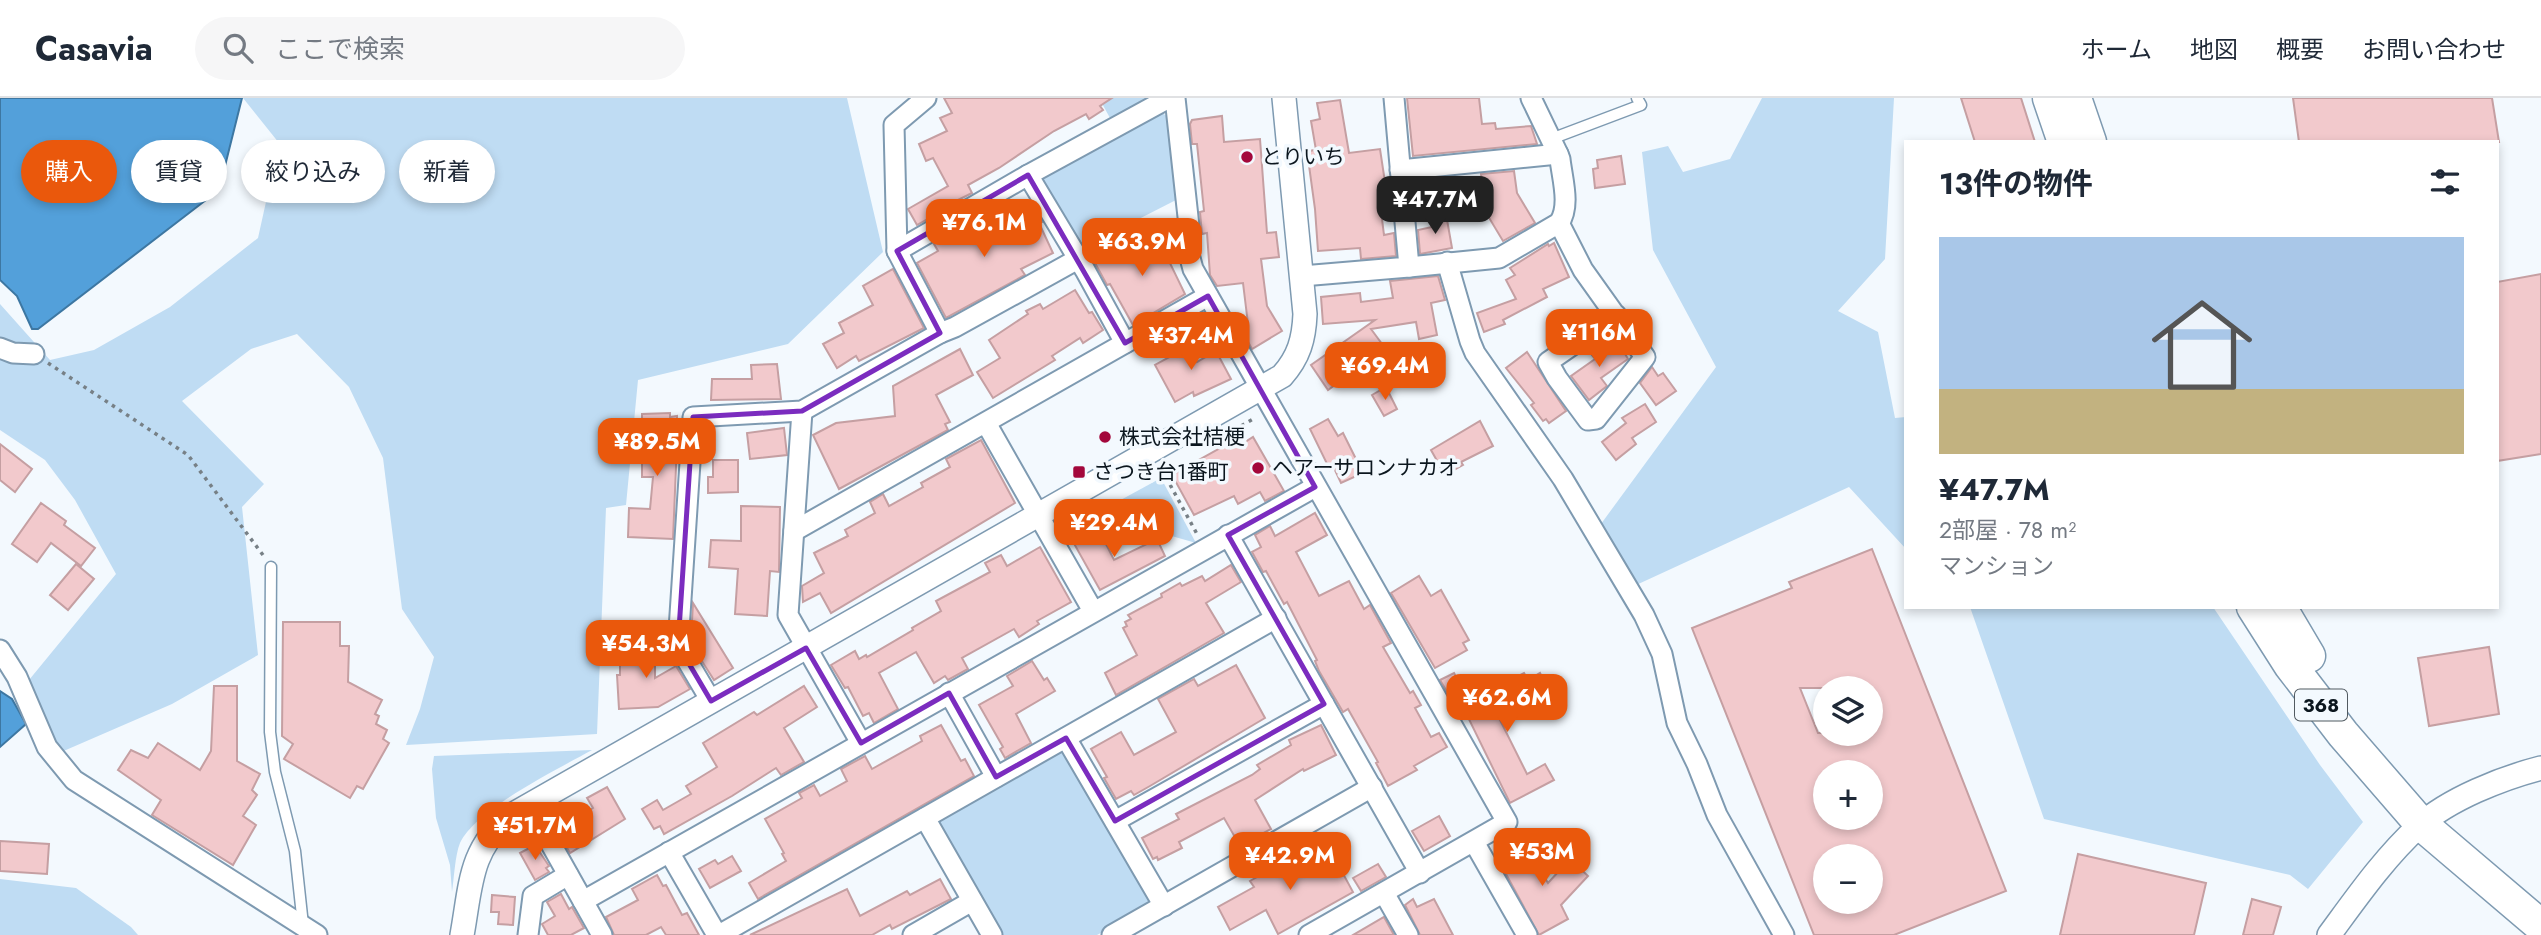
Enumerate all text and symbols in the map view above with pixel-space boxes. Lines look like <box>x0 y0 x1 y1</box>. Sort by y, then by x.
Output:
search box <box>195 17 685 80</box>
text: Casavia <box>35 25 153 72</box>
icon: search <box>219 29 257 67</box>
text: ここで検索 <box>275 30 405 68</box>
text: ホーム <box>2081 32 2152 67</box>
text: 地図 <box>2190 32 2238 67</box>
text: 概要 <box>2276 32 2324 67</box>
text: お問い合わせ <box>2362 32 2506 67</box>
chip: 購入 <box>21 140 117 203</box>
chip: 賃貸 <box>131 140 227 203</box>
chip: 絞り込み <box>241 140 385 203</box>
chip: 新着 <box>399 140 495 203</box>
place label: とりいち <box>1261 142 1345 172</box>
marker: とりいち <box>1239 149 1255 165</box>
text: 13件の物件 <box>1939 162 2093 205</box>
icon: filters <box>2426 163 2464 201</box>
pin: ¥47.7M <box>1378 176 1492 236</box>
text: ¥47.7M <box>1393 182 1477 216</box>
pin: ¥76.1M <box>927 200 1041 259</box>
text: ¥76.1M <box>942 205 1026 239</box>
pin: ¥63.9M <box>1085 218 1199 278</box>
text: ¥63.9M <box>1098 224 1186 258</box>
icon: home <box>2139 282 2265 408</box>
pin: ¥116M <box>1550 310 1648 369</box>
pin: ¥37.4M <box>1134 313 1248 372</box>
text: ¥116M <box>1562 315 1636 349</box>
text: ¥37.4M <box>1149 318 1233 352</box>
pin: ¥69.4M <box>1328 342 1442 402</box>
text: ¥69.4M <box>1341 348 1429 382</box>
pin: ¥89.5M <box>600 418 714 478</box>
place label: 株式会社桔梗 <box>1119 422 1245 452</box>
text: ¥89.5M <box>614 424 700 458</box>
marker: 株式会社桔梗 <box>1097 429 1113 445</box>
place label: ヘアーサロンナカオ <box>1272 453 1459 483</box>
place label: さつき台1番町 <box>1093 457 1228 487</box>
marker: ヘアーサロンナカオ <box>1250 460 1266 476</box>
marker: さつき台1番町 <box>1071 464 1087 480</box>
text: ¥47.7M <box>1939 468 2050 511</box>
pin: ¥29.4M <box>1057 500 1171 559</box>
text: ¥29.4M <box>1070 505 1158 539</box>
text: 2部屋 · 78 m² <box>1939 513 2076 547</box>
text: マンション <box>1939 549 2054 583</box>
pin: ¥54.3M <box>589 620 703 680</box>
text: ¥54.3M <box>602 626 690 660</box>
pin: ¥62.6M <box>1450 674 1564 734</box>
map controls <box>1813 676 1883 914</box>
button: layers <box>1813 676 1883 746</box>
text: ¥62.6M <box>1462 680 1552 714</box>
road number: 368 <box>2295 690 2347 720</box>
button: + <box>1813 760 1883 830</box>
pin: ¥51.7M <box>478 802 592 862</box>
text: ¥51.7M <box>493 808 577 842</box>
pin: ¥53M <box>1501 828 1583 888</box>
pin: ¥42.9M <box>1233 832 1347 892</box>
text: ¥53M <box>1510 834 1575 868</box>
text: ¥42.9M <box>1245 838 1335 872</box>
button: − <box>1813 844 1883 914</box>

